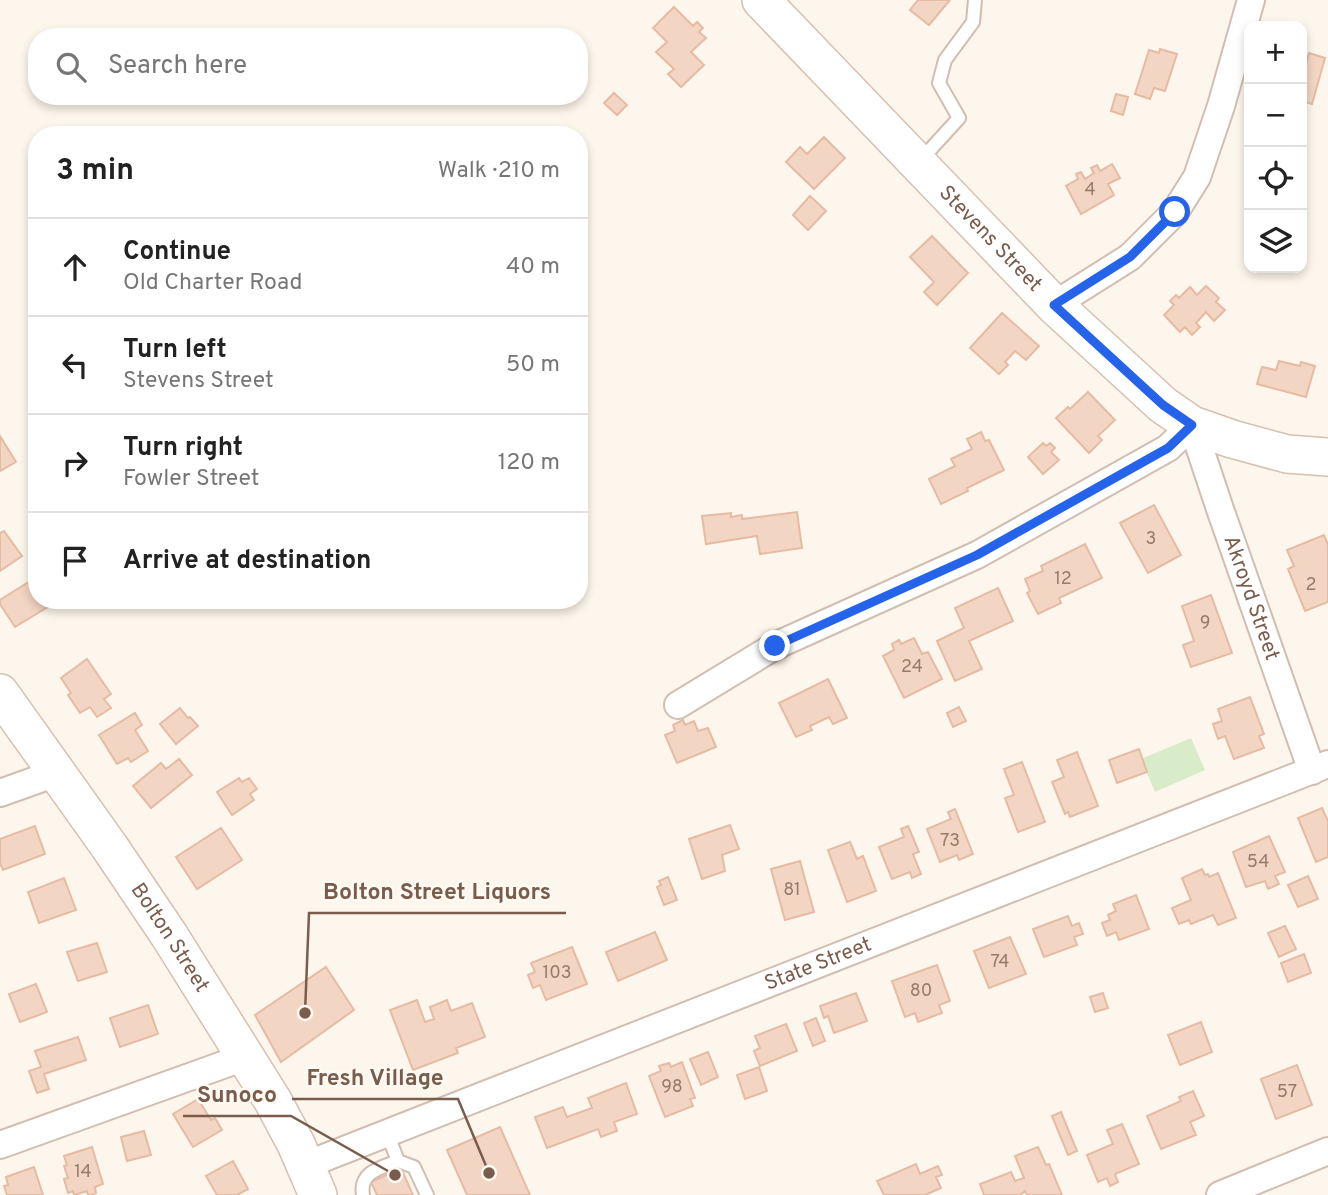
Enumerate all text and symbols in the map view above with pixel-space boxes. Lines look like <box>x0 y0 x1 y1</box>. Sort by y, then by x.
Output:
map controls <box>1244 21 1307 273</box>
button: + <box>1244 21 1307 84</box>
search box <box>28 28 588 105</box>
icon: search <box>52 48 90 86</box>
text: Search here <box>108 50 247 83</box>
button: − <box>1244 84 1307 147</box>
button: locate <box>1244 147 1307 210</box>
text: 3 min <box>56 153 134 190</box>
text: Walk · 210 m <box>438 157 560 186</box>
house number: 4 <box>1084 179 1096 202</box>
street label: Stevens Street <box>933 180 1048 298</box>
route start <box>1159 196 1190 227</box>
button: layers <box>1244 210 1307 273</box>
text: Continue <box>123 236 231 269</box>
icon: ahead <box>56 248 94 286</box>
text: 40 m <box>506 253 560 282</box>
text: Old Charter Road <box>123 269 302 298</box>
text: Turn left <box>123 334 227 367</box>
icon: left <box>56 346 94 384</box>
text: 50 m <box>506 351 560 380</box>
text: Stevens Street <box>123 367 274 396</box>
text: Turn right <box>123 432 243 465</box>
icon: right <box>56 444 94 482</box>
text: 120 m <box>498 449 560 478</box>
text: Fowler Street <box>123 465 259 494</box>
house number: 3 <box>1146 528 1156 551</box>
street label: Akroyd Street <box>1217 532 1286 664</box>
icon: arrive <box>56 542 94 580</box>
text: Arrive at destination <box>123 545 371 578</box>
house number: 12 <box>1054 568 1072 591</box>
house number: 2 <box>1305 574 1317 597</box>
house number: 9 <box>1200 612 1210 635</box>
route end <box>759 630 790 661</box>
house number: 24 <box>901 656 923 679</box>
house number: 73 <box>940 830 960 853</box>
house number: 54 <box>1247 851 1269 874</box>
callout: Bolton Street Liquors <box>309 869 566 913</box>
street label: Bolton Street <box>124 878 215 998</box>
text: Bolton Street Liquors <box>323 879 551 908</box>
house number: 81 <box>783 879 801 902</box>
street label: State Street <box>761 931 875 997</box>
house number: 74 <box>991 951 1009 974</box>
house number: 103 <box>542 962 572 985</box>
house number: 80 <box>910 980 932 1003</box>
callout: Fresh Village <box>292 1055 458 1099</box>
text: Fresh Village <box>306 1065 444 1094</box>
callout: Sunoco <box>183 1072 291 1116</box>
house number: 98 <box>661 1076 683 1099</box>
house number: 57 <box>1277 1081 1297 1104</box>
text: Sunoco <box>197 1082 277 1111</box>
house number: 14 <box>74 1161 92 1184</box>

